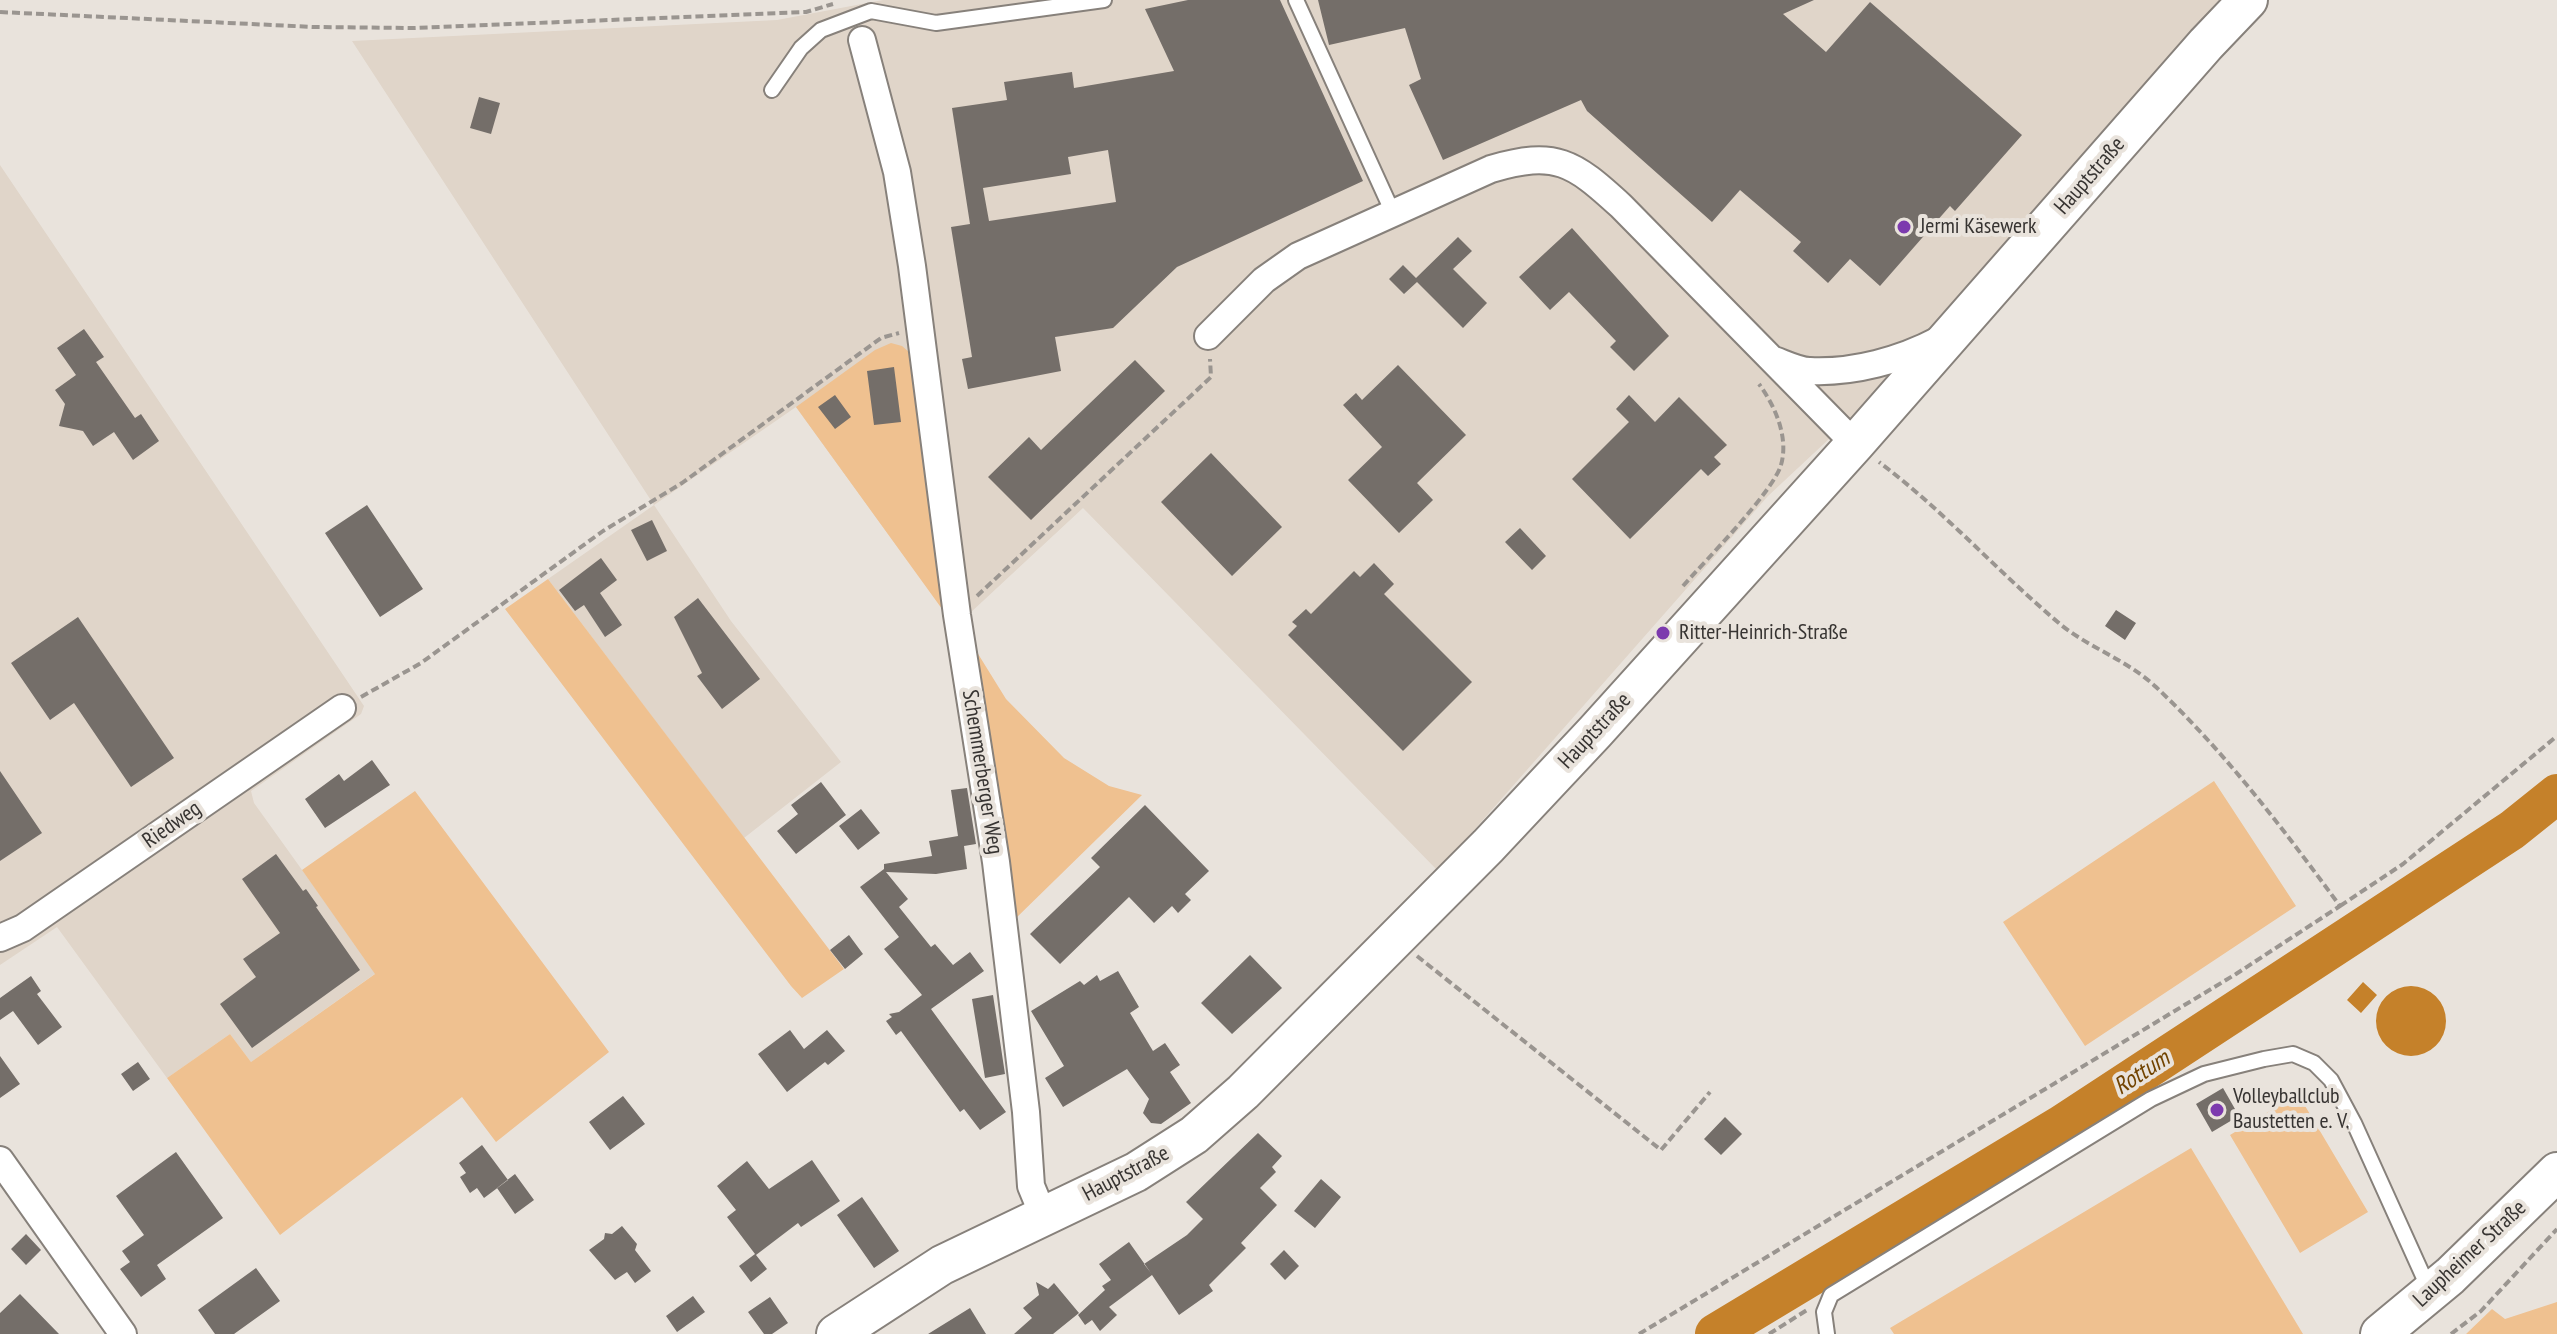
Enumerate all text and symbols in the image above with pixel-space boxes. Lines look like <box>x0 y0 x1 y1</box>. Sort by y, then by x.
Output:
street label: Hauptstraße <box>2049 132 2131 220</box>
place label: Jermi Käsewerk <box>1920 214 2037 240</box>
marker: Jermi Käsewerk <box>1895 218 1913 236</box>
place label: Ritter-Heinrich-Straße <box>1679 620 1848 646</box>
marker: Ritter-Heinrich-Straße <box>1654 624 1672 642</box>
street label: Schemmerberger Weg <box>956 688 1008 856</box>
street label: Hauptstraße <box>1553 688 1637 774</box>
street label: Riedweg <box>138 796 206 854</box>
water label: Rottum <box>2109 1045 2175 1101</box>
place label: Volleyballclub Baustetten e. V. <box>2233 1084 2349 1136</box>
marker: Volleyballclub Baustetten e. V. <box>2208 1101 2226 1119</box>
street label: Hauptstraße <box>1078 1140 1174 1208</box>
street label: Laupheimer Straße <box>2408 1195 2532 1313</box>

